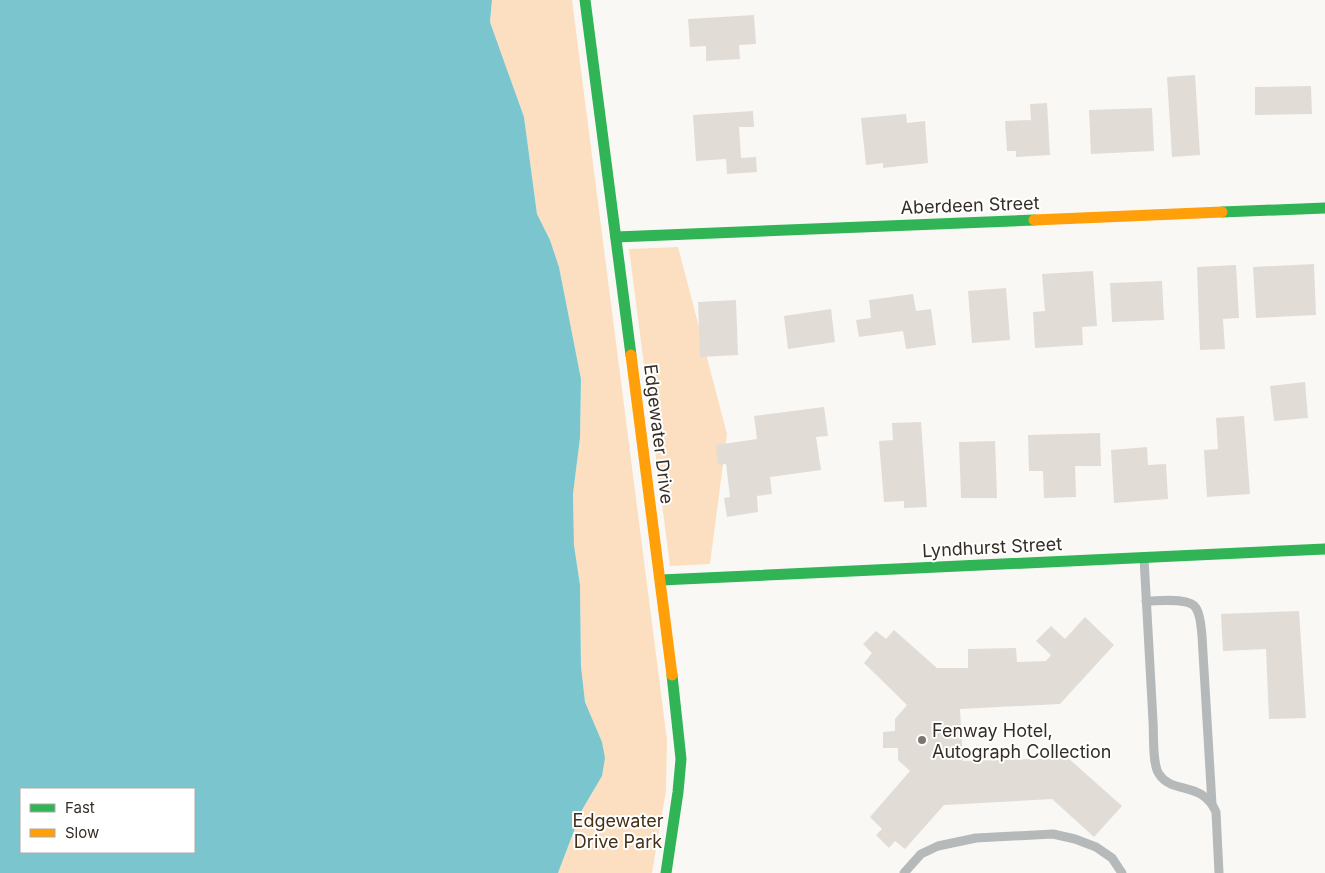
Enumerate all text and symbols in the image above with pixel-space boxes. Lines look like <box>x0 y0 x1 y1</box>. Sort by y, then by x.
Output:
street label: Aberdeen Street <box>900 192 1040 218</box>
street label: Edgewater Drive <box>640 363 678 505</box>
street label: Lyndhurst Street <box>922 533 1063 561</box>
place label: Fenway Hotel, Autograph Collection <box>932 720 1111 762</box>
marker: Fenway Hotel, Autograph Collection <box>916 734 928 746</box>
legend <box>20 788 195 853</box>
text: Fast <box>65 798 95 817</box>
park label: Edgewater Drive Park <box>573 810 664 852</box>
text: Slow <box>65 823 99 842</box>

